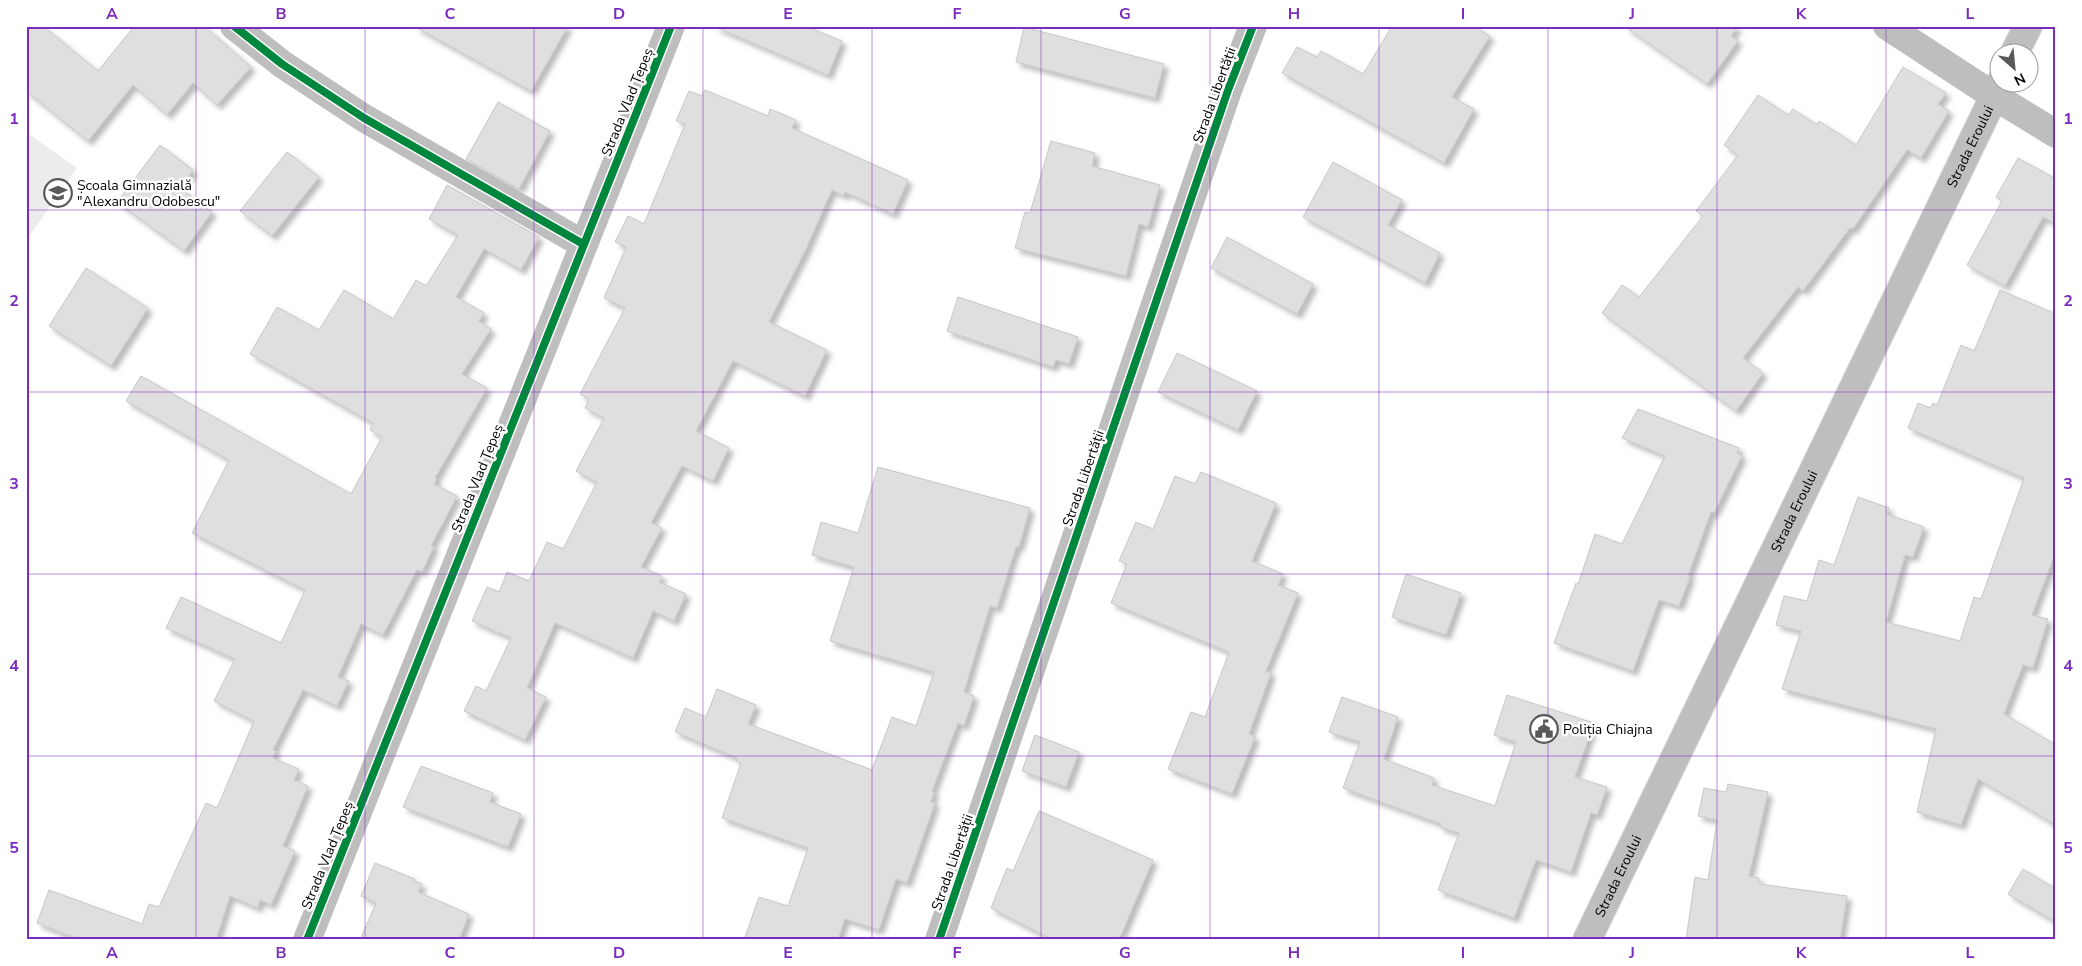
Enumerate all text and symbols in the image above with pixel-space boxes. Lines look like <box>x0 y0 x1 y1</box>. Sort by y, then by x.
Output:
text: A <box>106 3 118 25</box>
text: B <box>275 3 287 25</box>
text: C <box>445 3 456 25</box>
text: D <box>613 3 625 25</box>
text: E <box>783 3 793 25</box>
text: F <box>953 3 962 25</box>
text: G <box>1119 3 1131 25</box>
text: H <box>1288 3 1300 25</box>
text: I <box>1461 3 1465 25</box>
text: J <box>1628 3 1635 25</box>
text: K <box>1796 3 1808 25</box>
text: L <box>1966 3 1975 25</box>
north arrow <box>1990 42 2040 92</box>
street label: Strada Vlad Țepeș <box>597 45 658 159</box>
street label: Strada Libertății <box>1188 45 1241 146</box>
text: N <box>2011 68 2029 90</box>
street label: Strada Eroului <box>1942 103 1998 191</box>
text: 1 <box>9 108 19 130</box>
text: 1 <box>2063 108 2073 130</box>
place label: Școala Gimnazială "Alexandru Odobescu" <box>77 176 220 211</box>
school or university icon: Școala Gimnazială "Alexandru Odobescu" <box>43 178 73 208</box>
text: 2 <box>9 290 19 312</box>
text: 2 <box>2063 290 2073 312</box>
street label: Strada Vlad Țepeș <box>447 421 508 535</box>
street label: Strada Libertății <box>1058 428 1109 529</box>
street label: Strada Eroului <box>1766 467 1822 556</box>
text: 3 <box>9 473 19 495</box>
text: 3 <box>2063 473 2073 495</box>
text: 4 <box>9 655 19 677</box>
text: 4 <box>2063 655 2073 677</box>
public building icon: Poliția Chiajna <box>1529 714 1559 744</box>
place label: Poliția Chiajna <box>1563 720 1653 739</box>
street label: Strada Vlad Țepeș <box>297 798 358 912</box>
street label: Strada Libertății <box>927 812 978 913</box>
street label: Strada Eroului <box>1590 832 1646 921</box>
text: 5 <box>9 837 19 859</box>
text: 5 <box>2063 837 2073 859</box>
text: A <box>106 942 118 964</box>
text: B <box>275 942 287 964</box>
text: C <box>445 942 456 964</box>
text: D <box>613 942 625 964</box>
text: E <box>783 942 793 964</box>
text: F <box>953 942 962 964</box>
text: G <box>1119 942 1131 964</box>
text: H <box>1288 942 1300 964</box>
text: I <box>1461 942 1465 964</box>
text: J <box>1628 942 1635 964</box>
text: K <box>1796 942 1808 964</box>
text: L <box>1966 942 1975 964</box>

